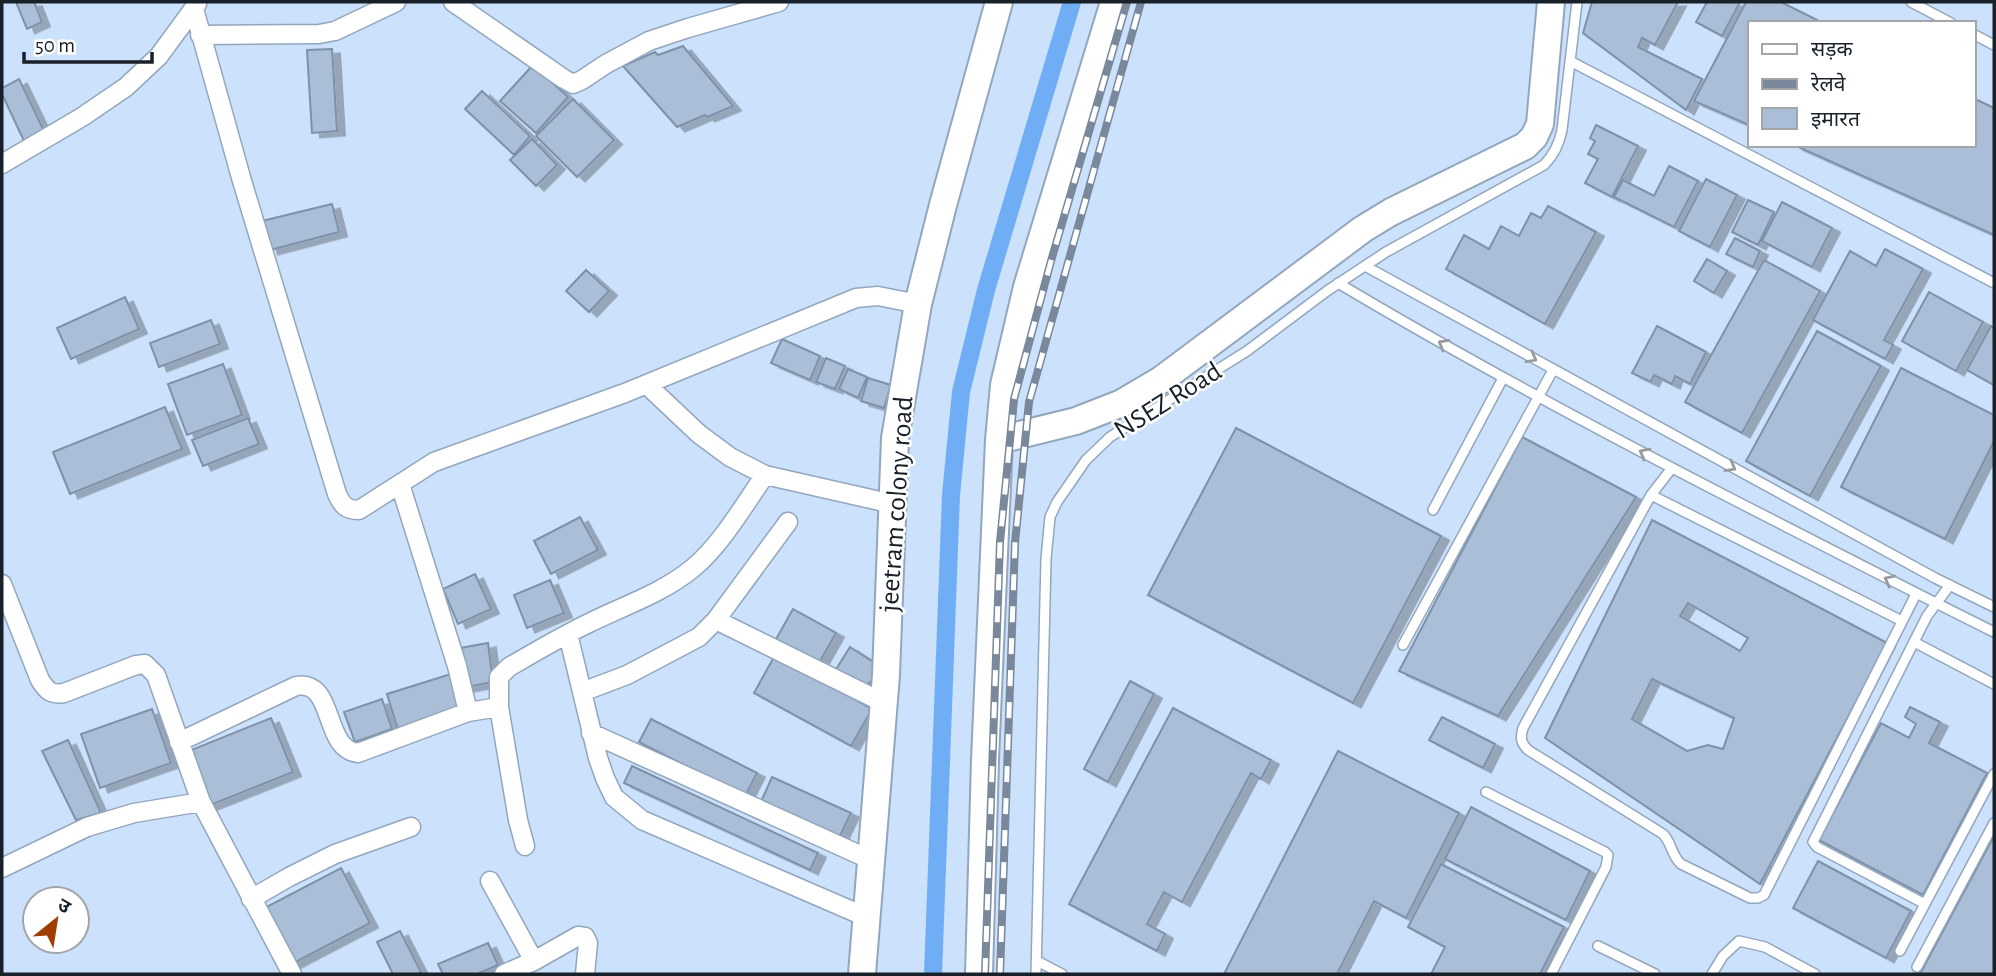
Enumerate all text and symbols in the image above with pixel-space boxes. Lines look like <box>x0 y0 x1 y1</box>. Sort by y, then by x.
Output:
scale bar <box>24 21 152 65</box>
legend <box>1748 21 1975 147</box>
text: 50 m <box>35 35 75 56</box>
text: सड़क <box>1811 39 1853 60</box>
text: रेलवे <box>1810 72 1846 95</box>
text: इमारत <box>1811 109 1861 130</box>
one-way arrow <box>1438 339 1451 352</box>
one-way arrow <box>1524 350 1537 363</box>
street label: NSEZ Road <box>1109 357 1227 445</box>
street label: jeetram colony road <box>875 395 919 613</box>
one-way arrow <box>1638 448 1651 461</box>
one-way arrow <box>1724 459 1737 472</box>
one-way arrow <box>1884 574 1896 588</box>
north arrow <box>21 885 91 955</box>
text: उ <box>54 896 74 918</box>

